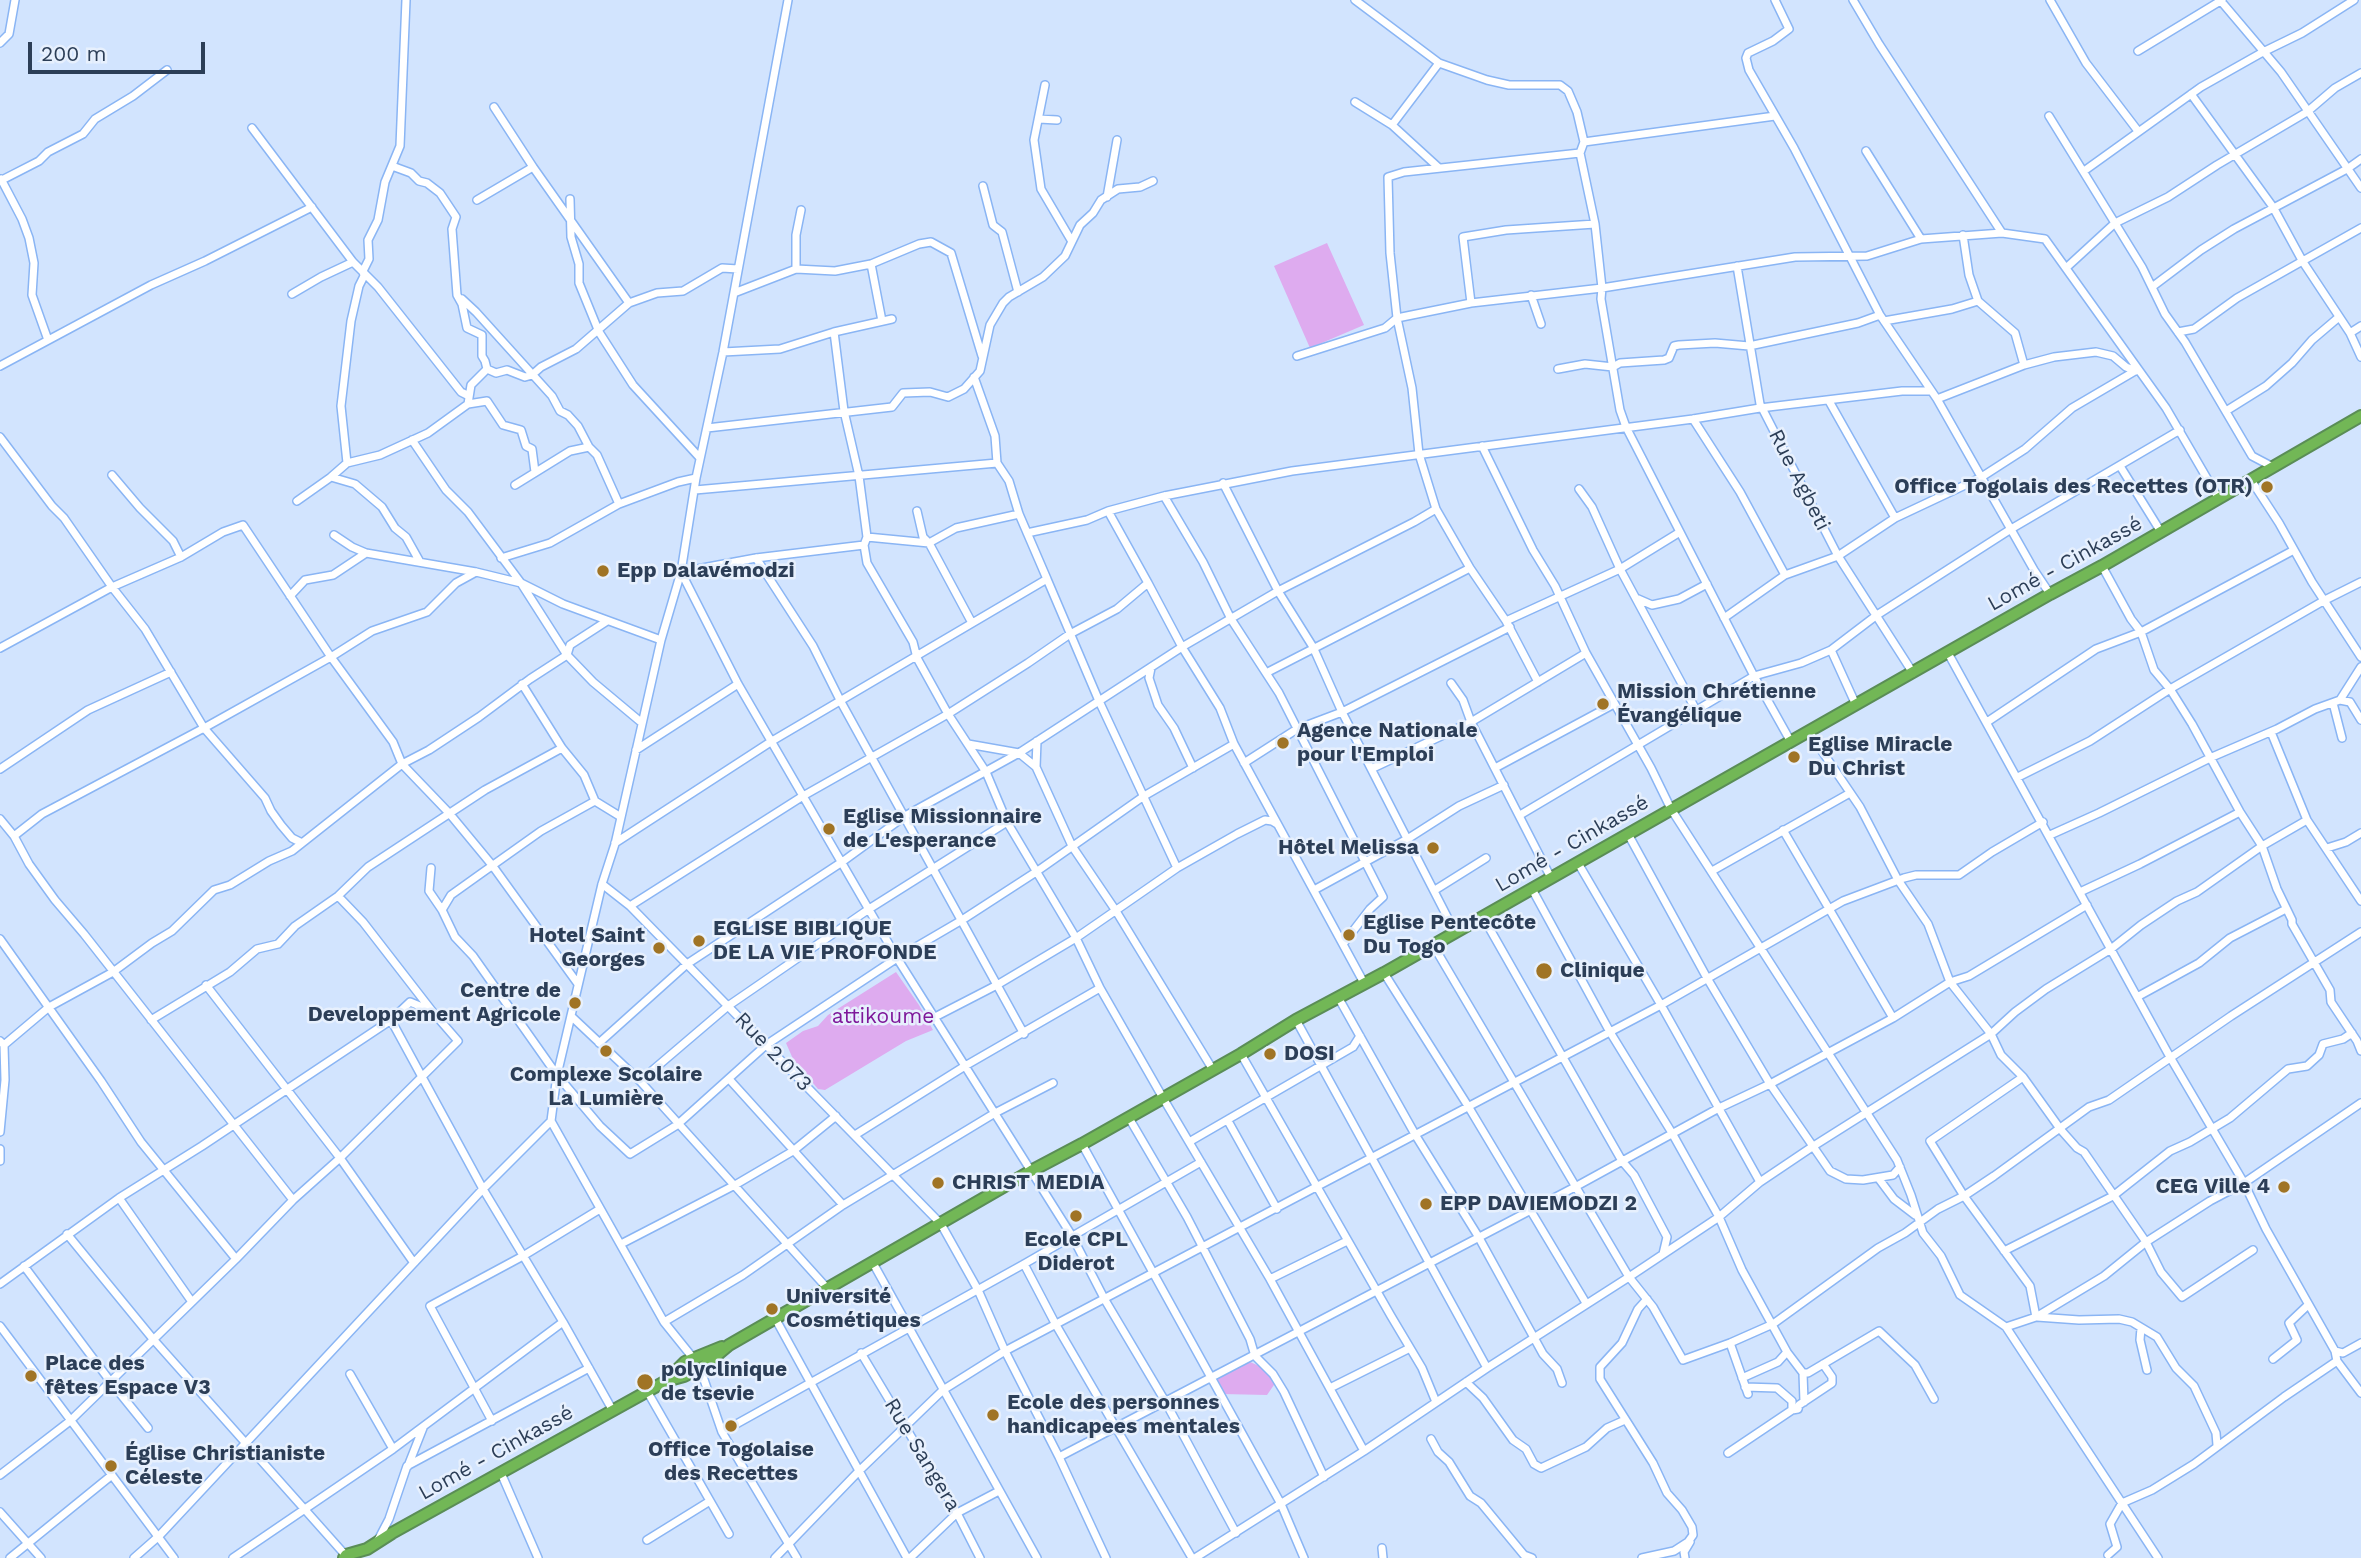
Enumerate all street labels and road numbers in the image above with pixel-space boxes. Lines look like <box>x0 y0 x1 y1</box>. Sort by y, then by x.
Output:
street label: Rue Agbeti <box>1763 425 1835 535</box>
street label: Lomé - Cinkassé <box>1983 511 2147 617</box>
street label: Lomé - Cinkassé <box>1491 790 1653 898</box>
street label: Rue 2.073 <box>729 1007 817 1097</box>
street label: Rue Sangera <box>878 1394 966 1516</box>
street label: Lomé - Cinkassé <box>414 1400 578 1506</box>

